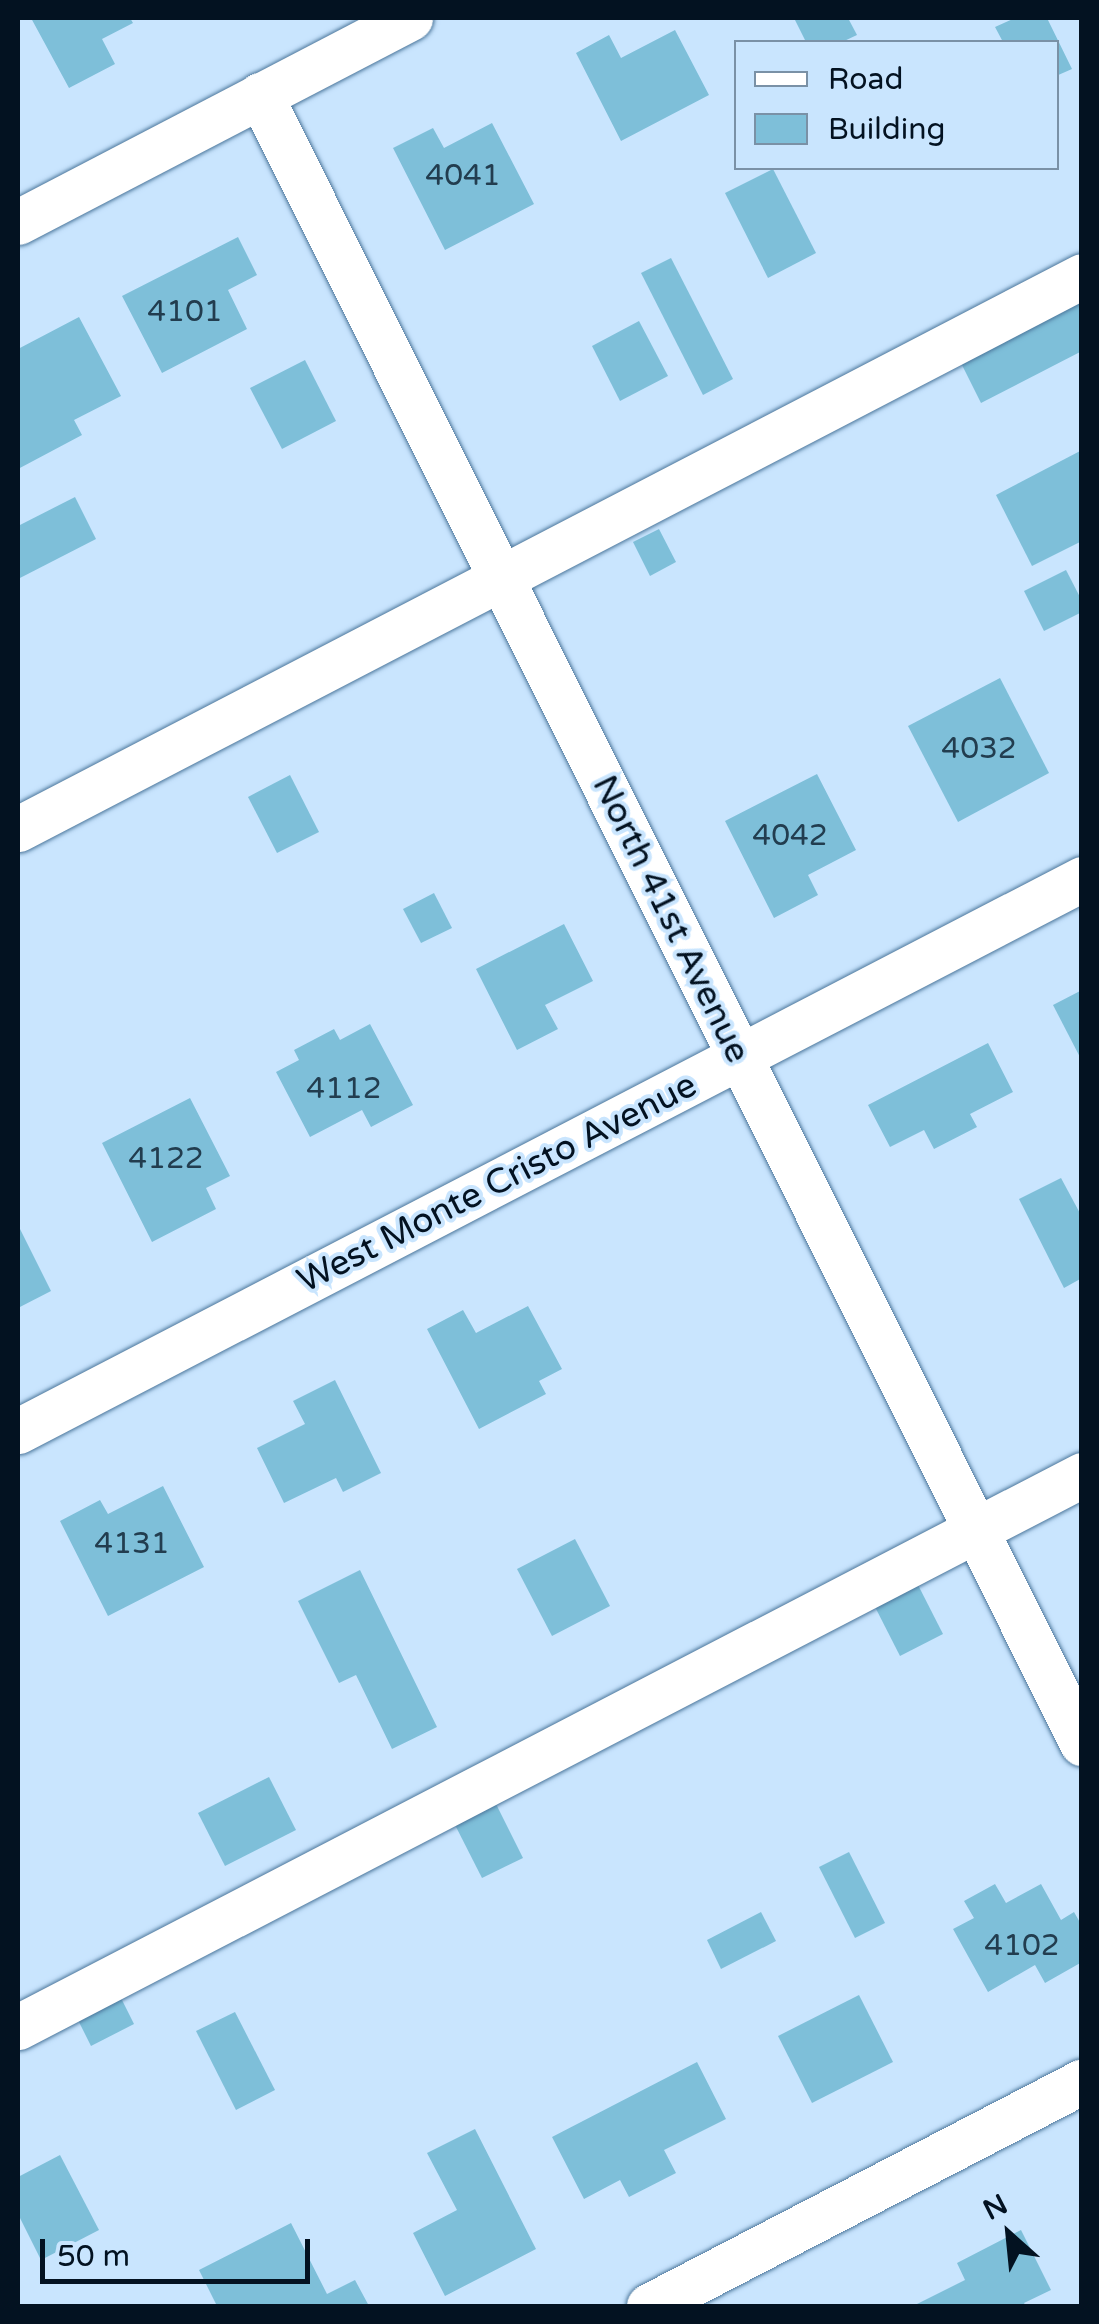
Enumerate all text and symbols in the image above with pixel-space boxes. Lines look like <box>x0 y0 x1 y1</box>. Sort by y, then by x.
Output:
legend <box>734 40 1059 170</box>
text: Road <box>828 61 903 98</box>
text: Building <box>828 111 945 148</box>
house number: 4041 <box>425 158 501 194</box>
house number: 4101 <box>147 294 223 330</box>
house number: 4032 <box>941 731 1017 767</box>
street label: North 41st Avenue <box>583 768 759 1070</box>
house number: 4042 <box>752 818 828 854</box>
street label: West Monte Cristo Avenue <box>291 1064 703 1302</box>
house number: 4112 <box>306 1071 382 1107</box>
house number: 4122 <box>128 1141 204 1177</box>
house number: 4131 <box>94 1526 170 1562</box>
house number: 4102 <box>984 1928 1060 1964</box>
north arrow <box>959 2184 1059 2284</box>
text: N <box>978 2187 1013 2228</box>
scale bar <box>45 2219 315 2281</box>
text: 50 m <box>57 2238 130 2275</box>

